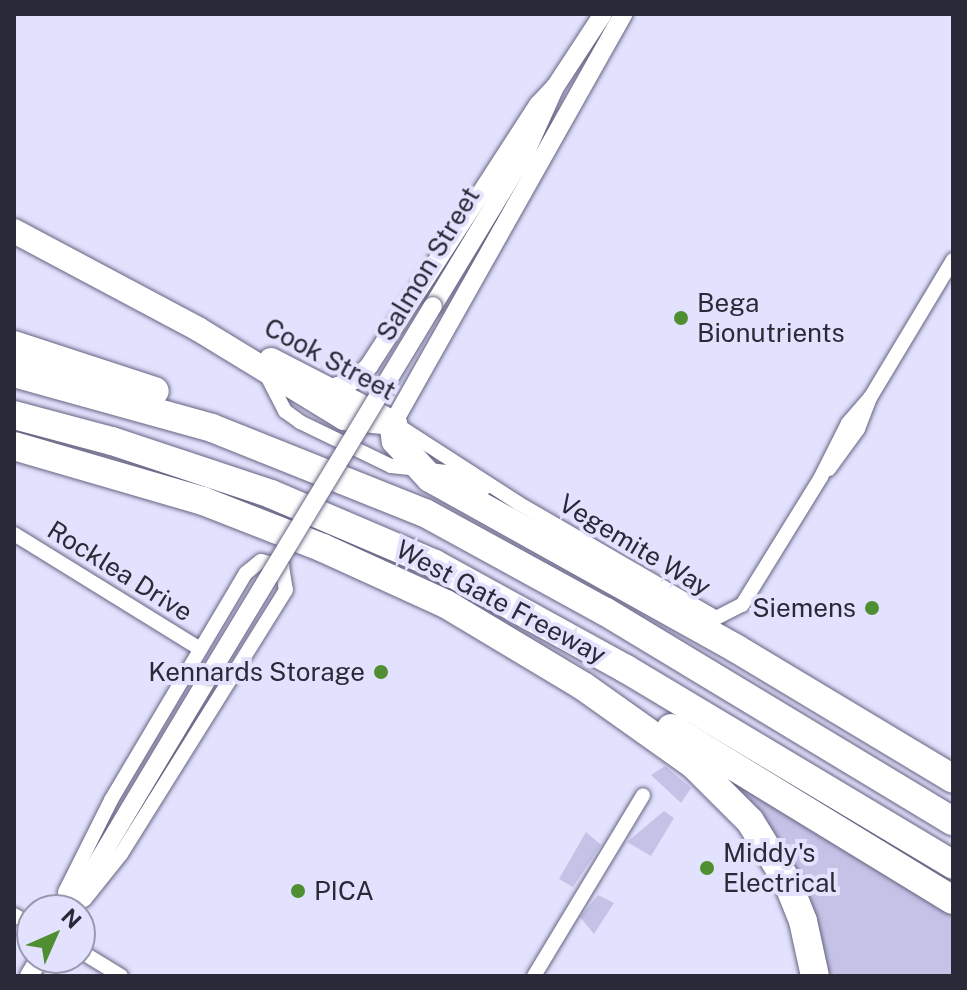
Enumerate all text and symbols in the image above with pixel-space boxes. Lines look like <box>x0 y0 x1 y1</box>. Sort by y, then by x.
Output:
street label: Salmon Street <box>370 181 486 347</box>
place label: Bega Bionutrients <box>697 287 845 348</box>
marker: Bega Bionutrients <box>672 309 690 327</box>
street label: Cook Street <box>259 311 401 407</box>
street label: Vegemite Way <box>553 487 717 603</box>
street label: Rocklea Drive <box>42 514 198 628</box>
street label: West Gate Freeway <box>390 533 612 671</box>
place label: Siemens <box>752 592 856 624</box>
marker: Siemens <box>863 599 881 617</box>
place label: Kennards Storage <box>148 656 365 688</box>
marker: Kennards Storage <box>372 663 390 681</box>
place label: Middy's Electrical <box>723 837 837 898</box>
marker: Middy's Electrical <box>698 859 716 877</box>
place label: PICA <box>314 875 374 907</box>
marker: PICA <box>289 882 307 900</box>
north arrow <box>16 894 96 974</box>
text: N <box>56 903 87 934</box>

